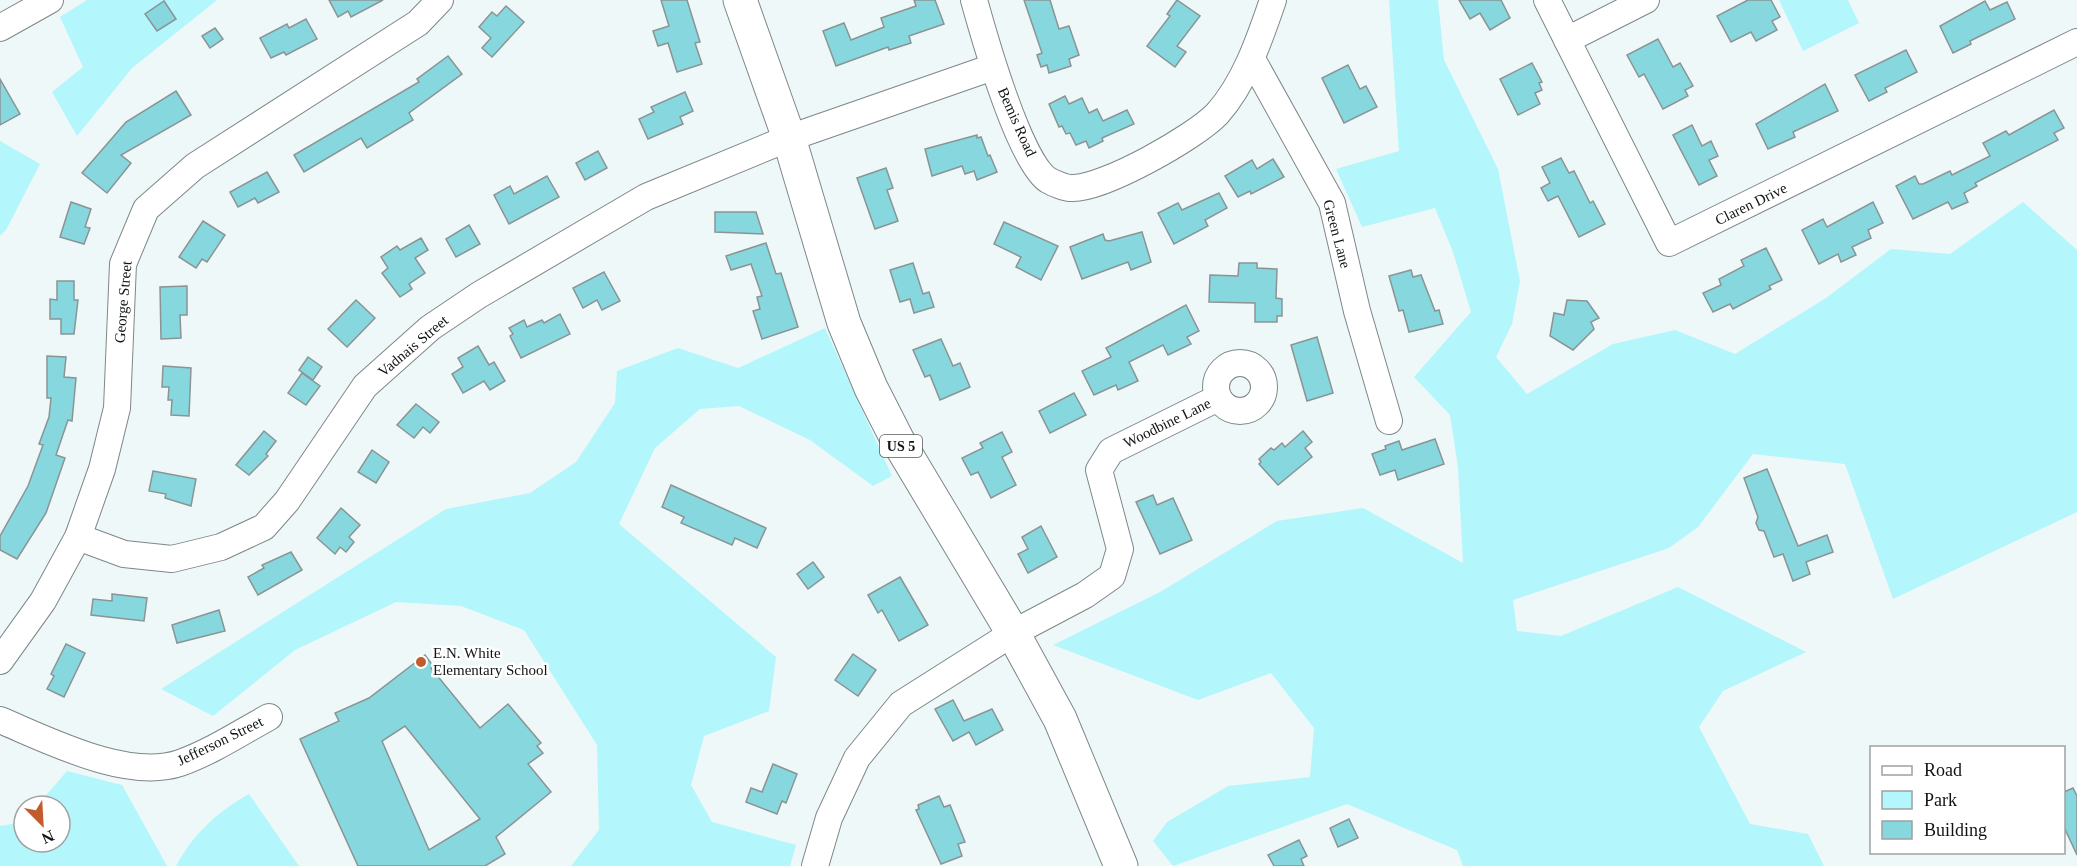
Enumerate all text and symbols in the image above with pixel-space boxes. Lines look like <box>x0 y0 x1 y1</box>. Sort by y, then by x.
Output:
street label: Bemis Road <box>995 85 1040 159</box>
street label: Claren Drive <box>1712 180 1790 228</box>
street label: Green Lane <box>1320 198 1354 270</box>
street label: George Street <box>111 259 135 344</box>
street label: Vadnais Street <box>375 312 452 380</box>
street label: Woodbine Lane <box>1121 395 1214 451</box>
road number: US 5 <box>880 435 922 457</box>
place label: E.N. White Elementary School <box>433 645 548 678</box>
marker: E.N. White Elementary School <box>414 655 428 669</box>
street label: Jefferson Street <box>174 713 266 769</box>
legend <box>1870 746 2065 854</box>
text: Road <box>1924 760 1962 780</box>
text: Park <box>1924 790 1957 810</box>
north arrow <box>12 794 72 854</box>
text: Building <box>1924 820 1987 840</box>
text: N <box>39 827 57 848</box>

